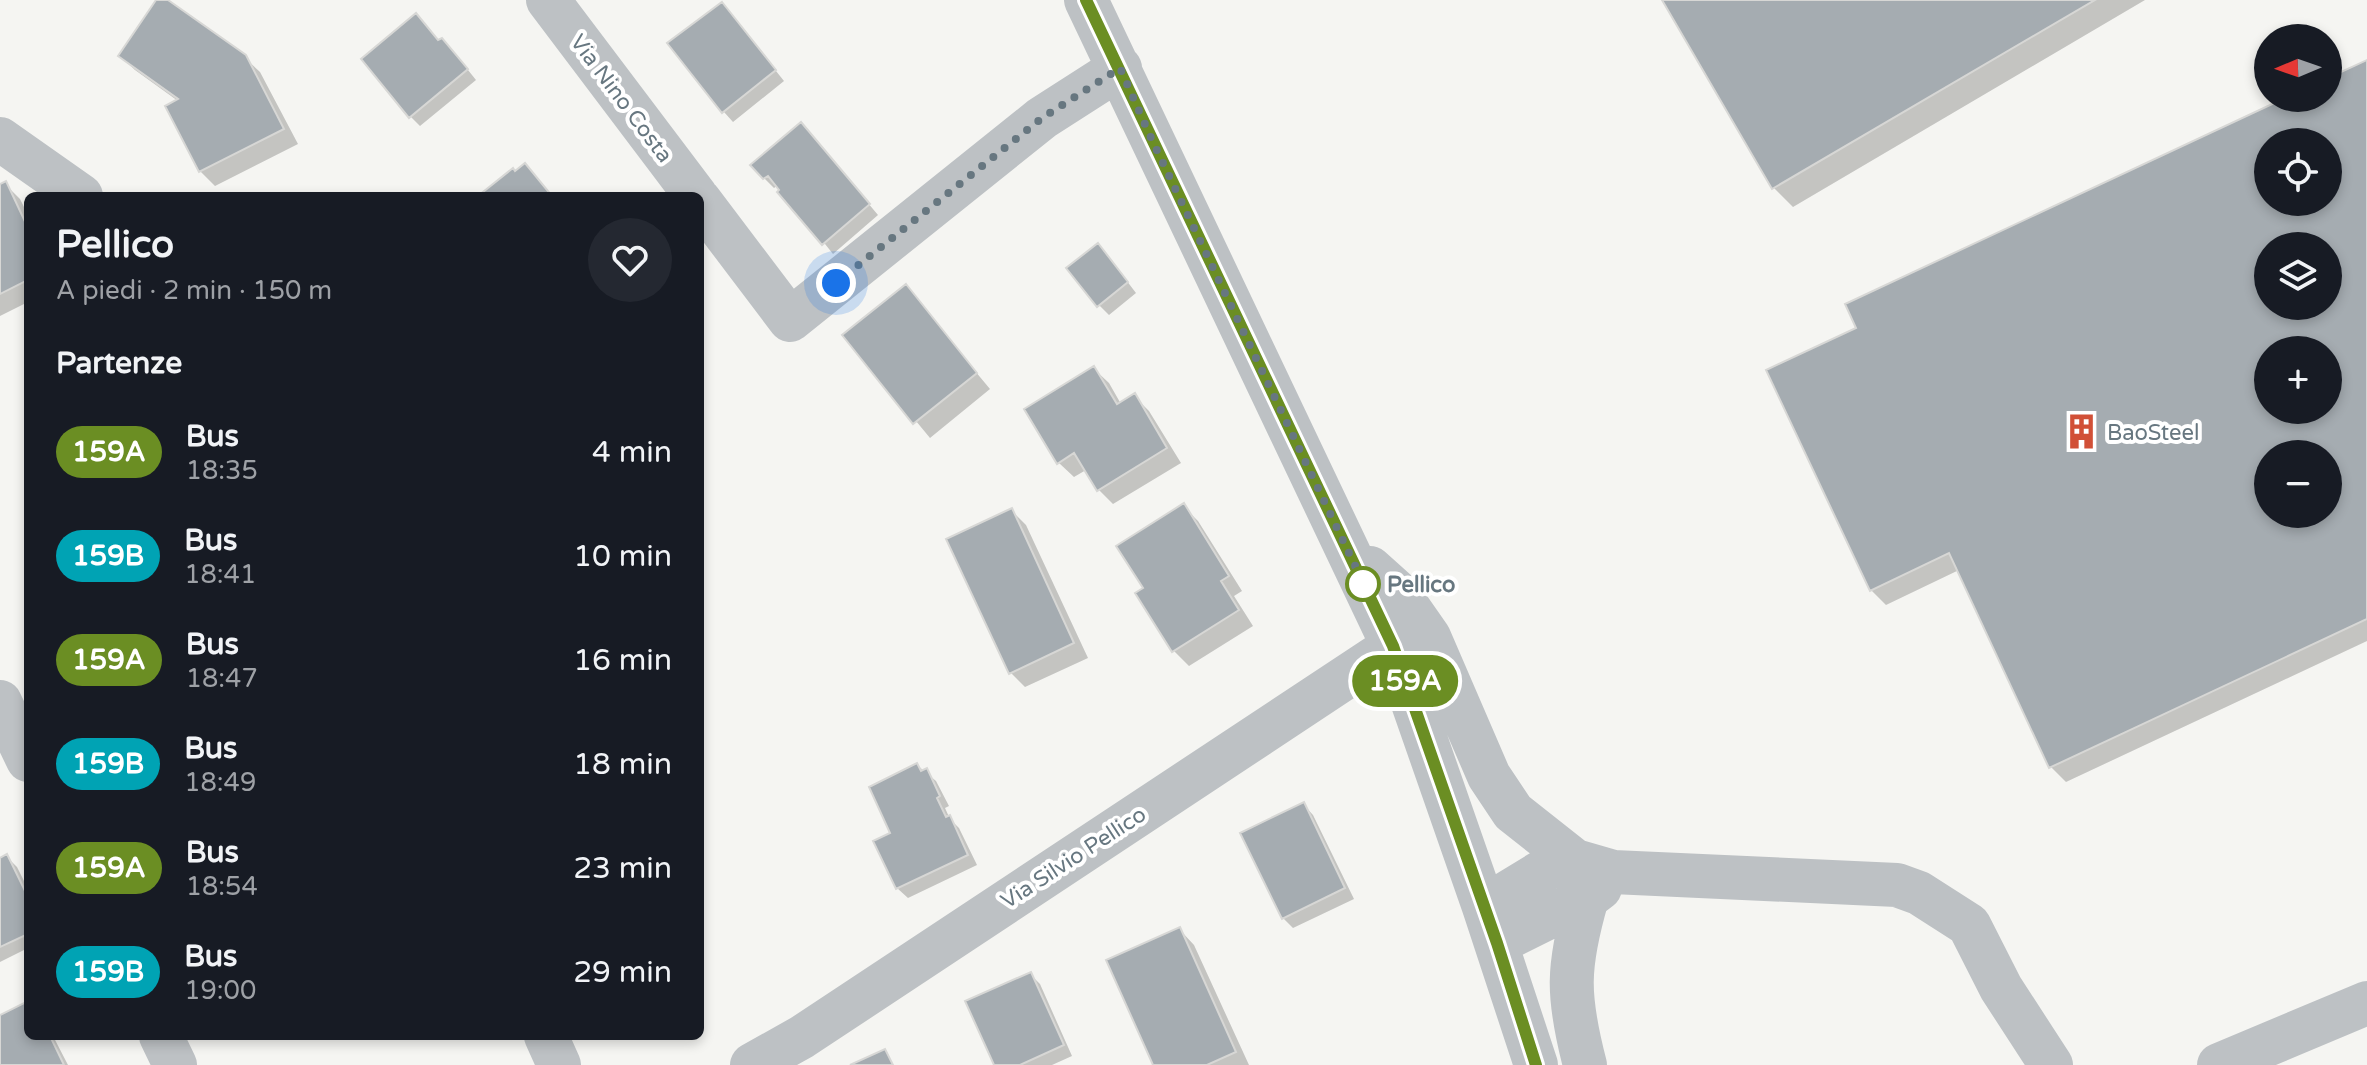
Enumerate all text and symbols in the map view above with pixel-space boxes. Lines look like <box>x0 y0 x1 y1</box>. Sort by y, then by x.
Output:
north arrow <box>2254 24 2342 112</box>
map controls <box>2254 24 2342 528</box>
street label: Via Nino Costa <box>565 29 678 168</box>
button: locate <box>2254 128 2342 216</box>
button: heart <box>588 218 672 302</box>
text: Pellico <box>56 222 174 268</box>
button: layers <box>2254 232 2342 320</box>
your location <box>816 263 856 303</box>
text: A piedi · 2 min · 150 m <box>56 275 332 306</box>
button: + <box>2254 336 2342 424</box>
text: Partenze <box>56 345 182 382</box>
building icon: BaoSteel <box>2062 413 2100 451</box>
text: Bus <box>186 418 239 455</box>
place label: BaoSteel <box>2107 420 2199 446</box>
text: 4 min <box>592 434 672 471</box>
text: 159A <box>72 435 146 469</box>
button: − <box>2254 440 2342 528</box>
text: 18:35 <box>186 455 258 486</box>
text: Bus <box>184 522 237 559</box>
text: 10 min <box>573 538 672 575</box>
text: 159B <box>72 539 144 573</box>
text: 18:41 <box>184 559 256 590</box>
marker: Pellico <box>1346 567 1380 601</box>
place label: Pellico <box>1387 572 1455 598</box>
text: Bus <box>186 626 239 663</box>
text: 16 min <box>573 642 672 679</box>
text: 159A <box>72 643 146 677</box>
line badge: 159A <box>1349 655 1461 707</box>
text: 18:47 <box>186 663 258 694</box>
text: 159A <box>1368 664 1442 698</box>
text: Bus <box>184 730 237 767</box>
text: 18 min <box>573 746 672 783</box>
text: 159B <box>72 747 144 781</box>
text: 18:49 <box>184 767 256 798</box>
street label: Via Silvio Pellico <box>996 801 1151 914</box>
text: Bus <box>186 834 239 871</box>
text: 23 min <box>573 850 672 887</box>
text: 159A <box>72 851 146 885</box>
text: 18:54 <box>186 871 258 902</box>
text: Bus <box>184 938 237 975</box>
text: 29 min <box>573 954 672 991</box>
text: 159B <box>72 955 144 989</box>
text: 19:00 <box>184 975 256 1006</box>

